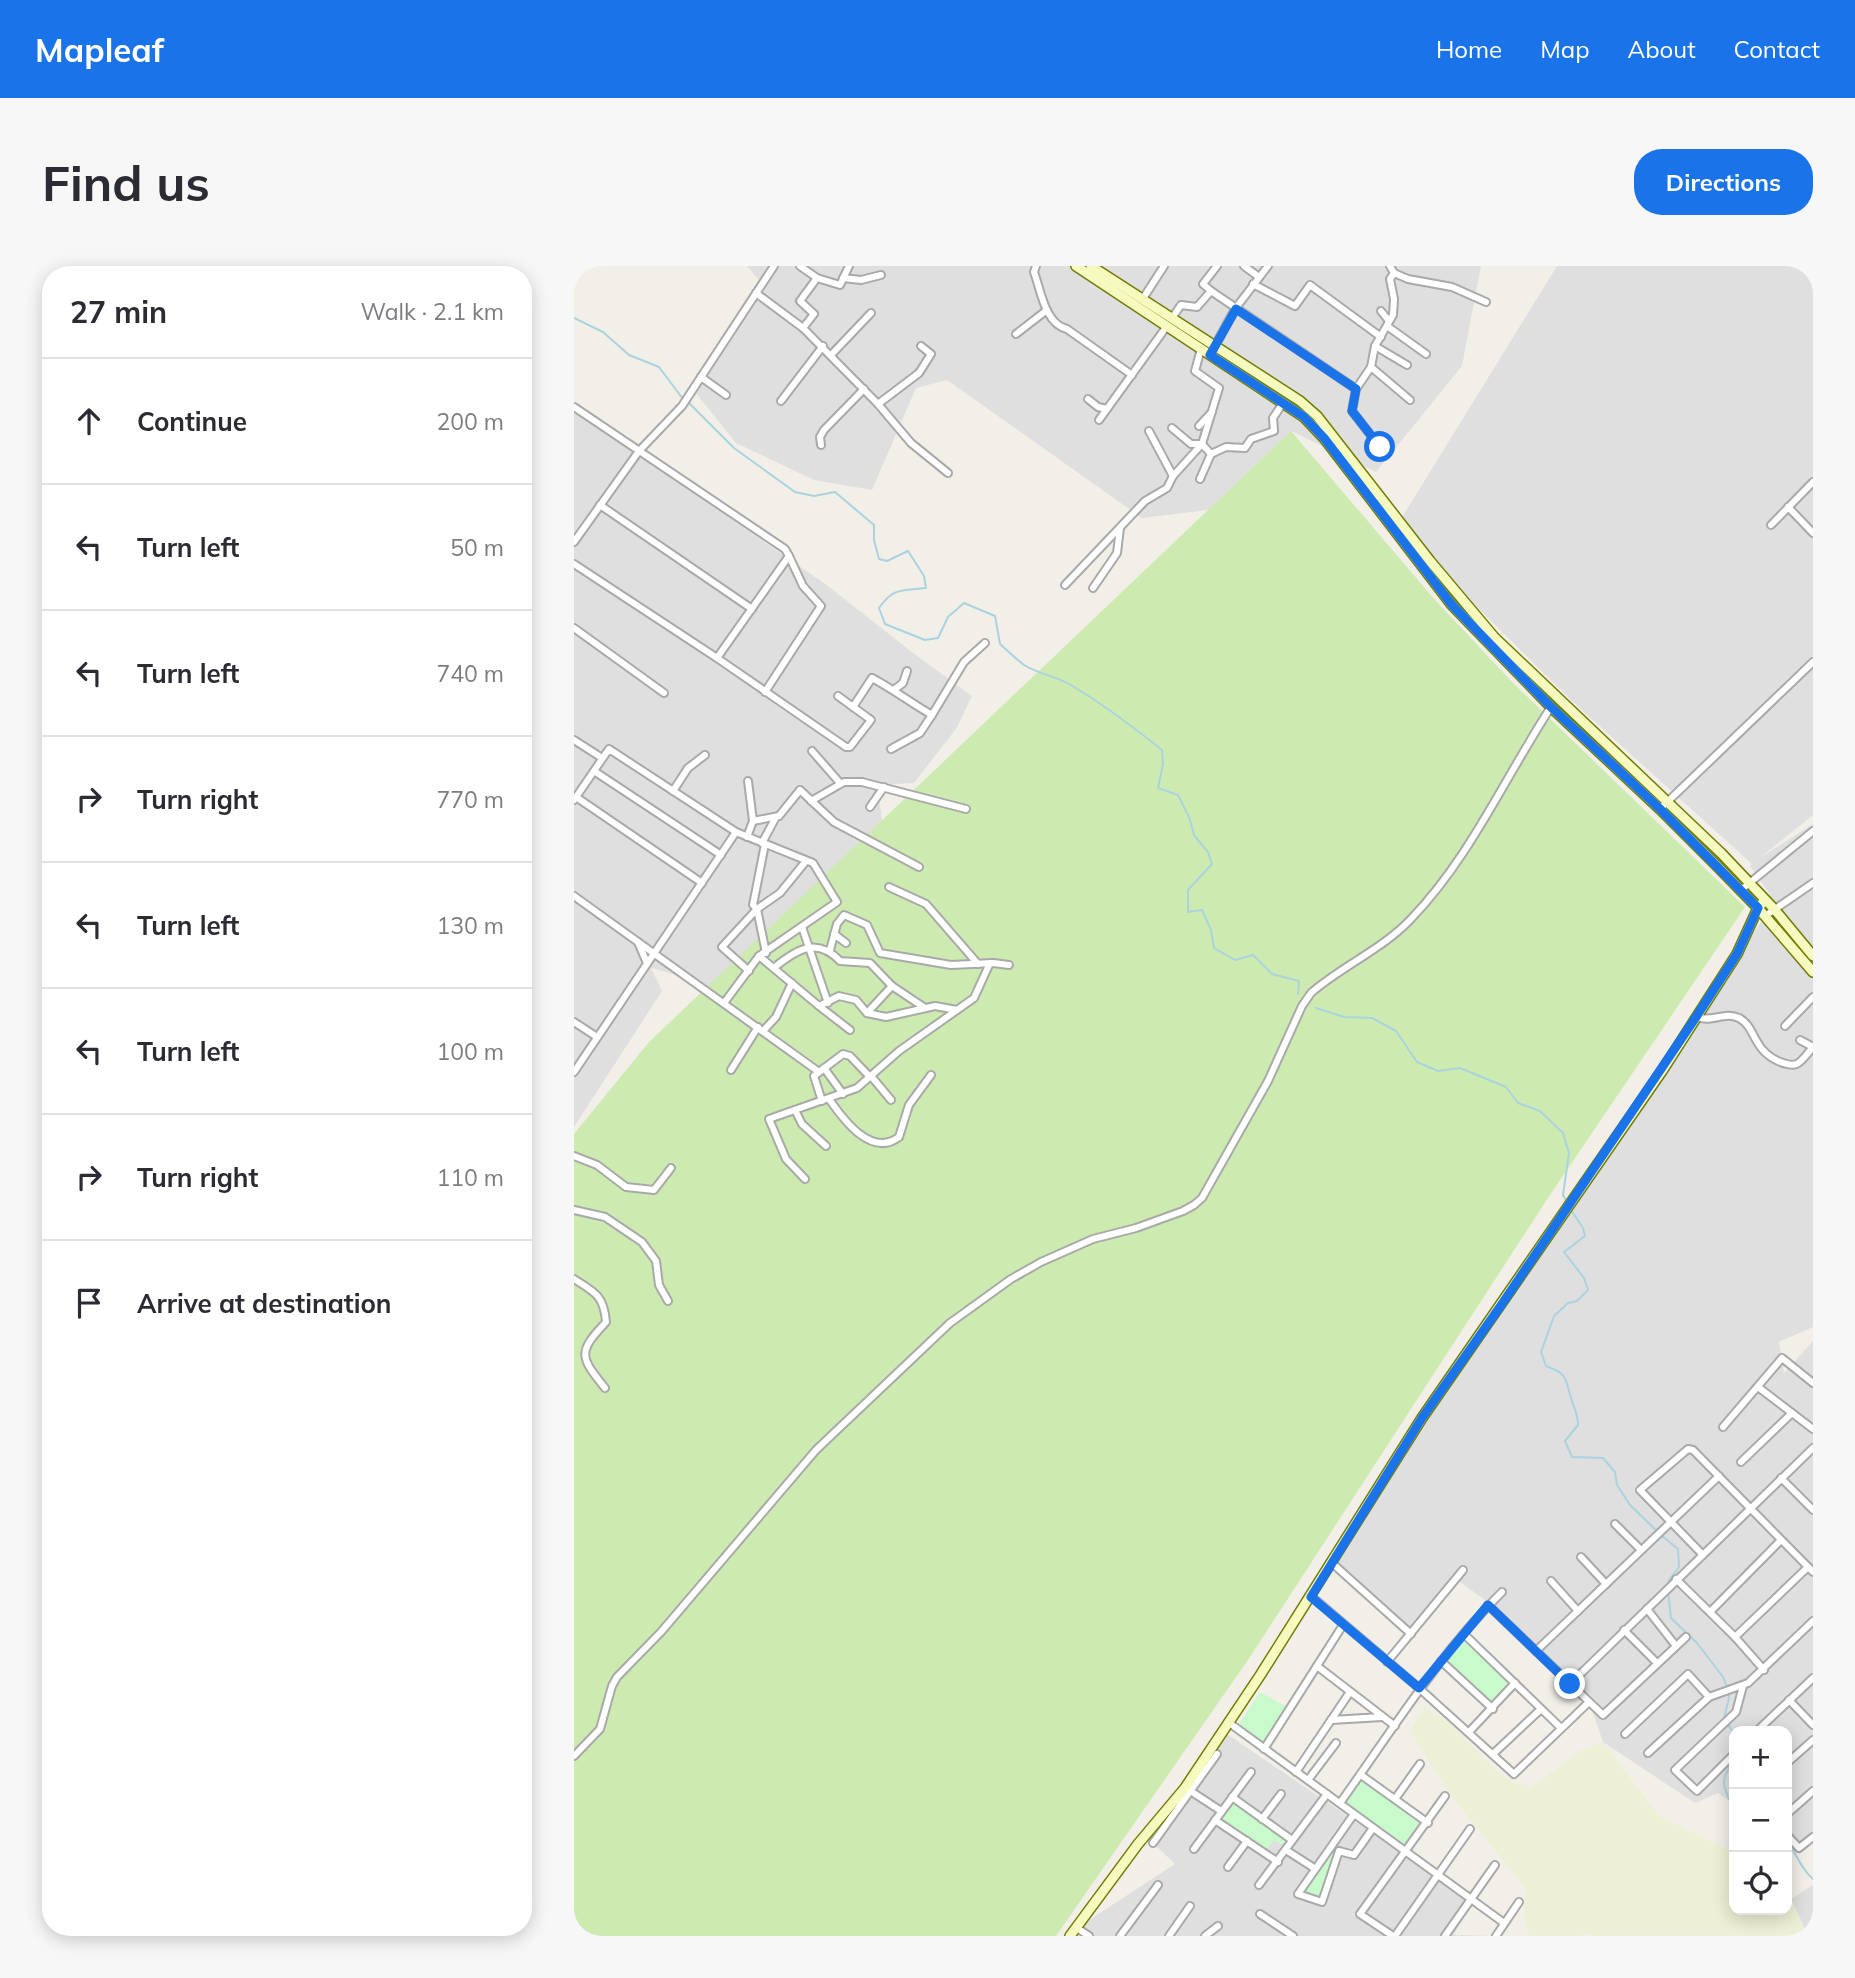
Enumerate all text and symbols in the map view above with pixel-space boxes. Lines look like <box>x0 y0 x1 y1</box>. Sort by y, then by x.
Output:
text: Mapleaf <box>35 29 164 70</box>
text: Home <box>1436 34 1502 64</box>
text: Map <box>1540 34 1590 64</box>
text: About <box>1628 34 1696 64</box>
text: Contact <box>1734 34 1820 64</box>
button: Directions <box>1634 149 1813 215</box>
text: Find us <box>42 152 210 213</box>
text: 27 min <box>70 293 167 331</box>
text: Walk · 2.1 km <box>360 297 504 326</box>
icon: ahead <box>70 402 108 440</box>
text: Continue <box>137 405 247 438</box>
text: 200 m <box>436 407 504 436</box>
route start <box>1364 431 1395 462</box>
icon: left <box>70 528 108 566</box>
text: Turn left <box>137 531 239 564</box>
text: 50 m <box>450 533 504 562</box>
icon: left <box>70 654 108 692</box>
text: Turn left <box>137 657 239 690</box>
text: 740 m <box>436 659 504 688</box>
icon: right <box>70 780 108 818</box>
text: Turn right <box>137 783 258 816</box>
text: 770 m <box>436 785 504 814</box>
icon: left <box>70 906 108 944</box>
text: Turn left <box>137 909 239 942</box>
text: 130 m <box>436 911 504 940</box>
icon: left <box>70 1032 108 1070</box>
text: Turn left <box>137 1035 239 1068</box>
text: 100 m <box>436 1037 504 1066</box>
icon: right <box>70 1158 108 1196</box>
text: Turn right <box>137 1161 258 1194</box>
text: 110 m <box>436 1163 504 1192</box>
icon: arrive <box>70 1284 108 1322</box>
text: Arrive at destination <box>137 1287 392 1320</box>
route end <box>1554 1668 1585 1699</box>
map controls <box>1729 1726 1792 1915</box>
button: + <box>1729 1726 1792 1789</box>
button: − <box>1729 1789 1792 1852</box>
button: locate <box>1729 1852 1792 1915</box>

